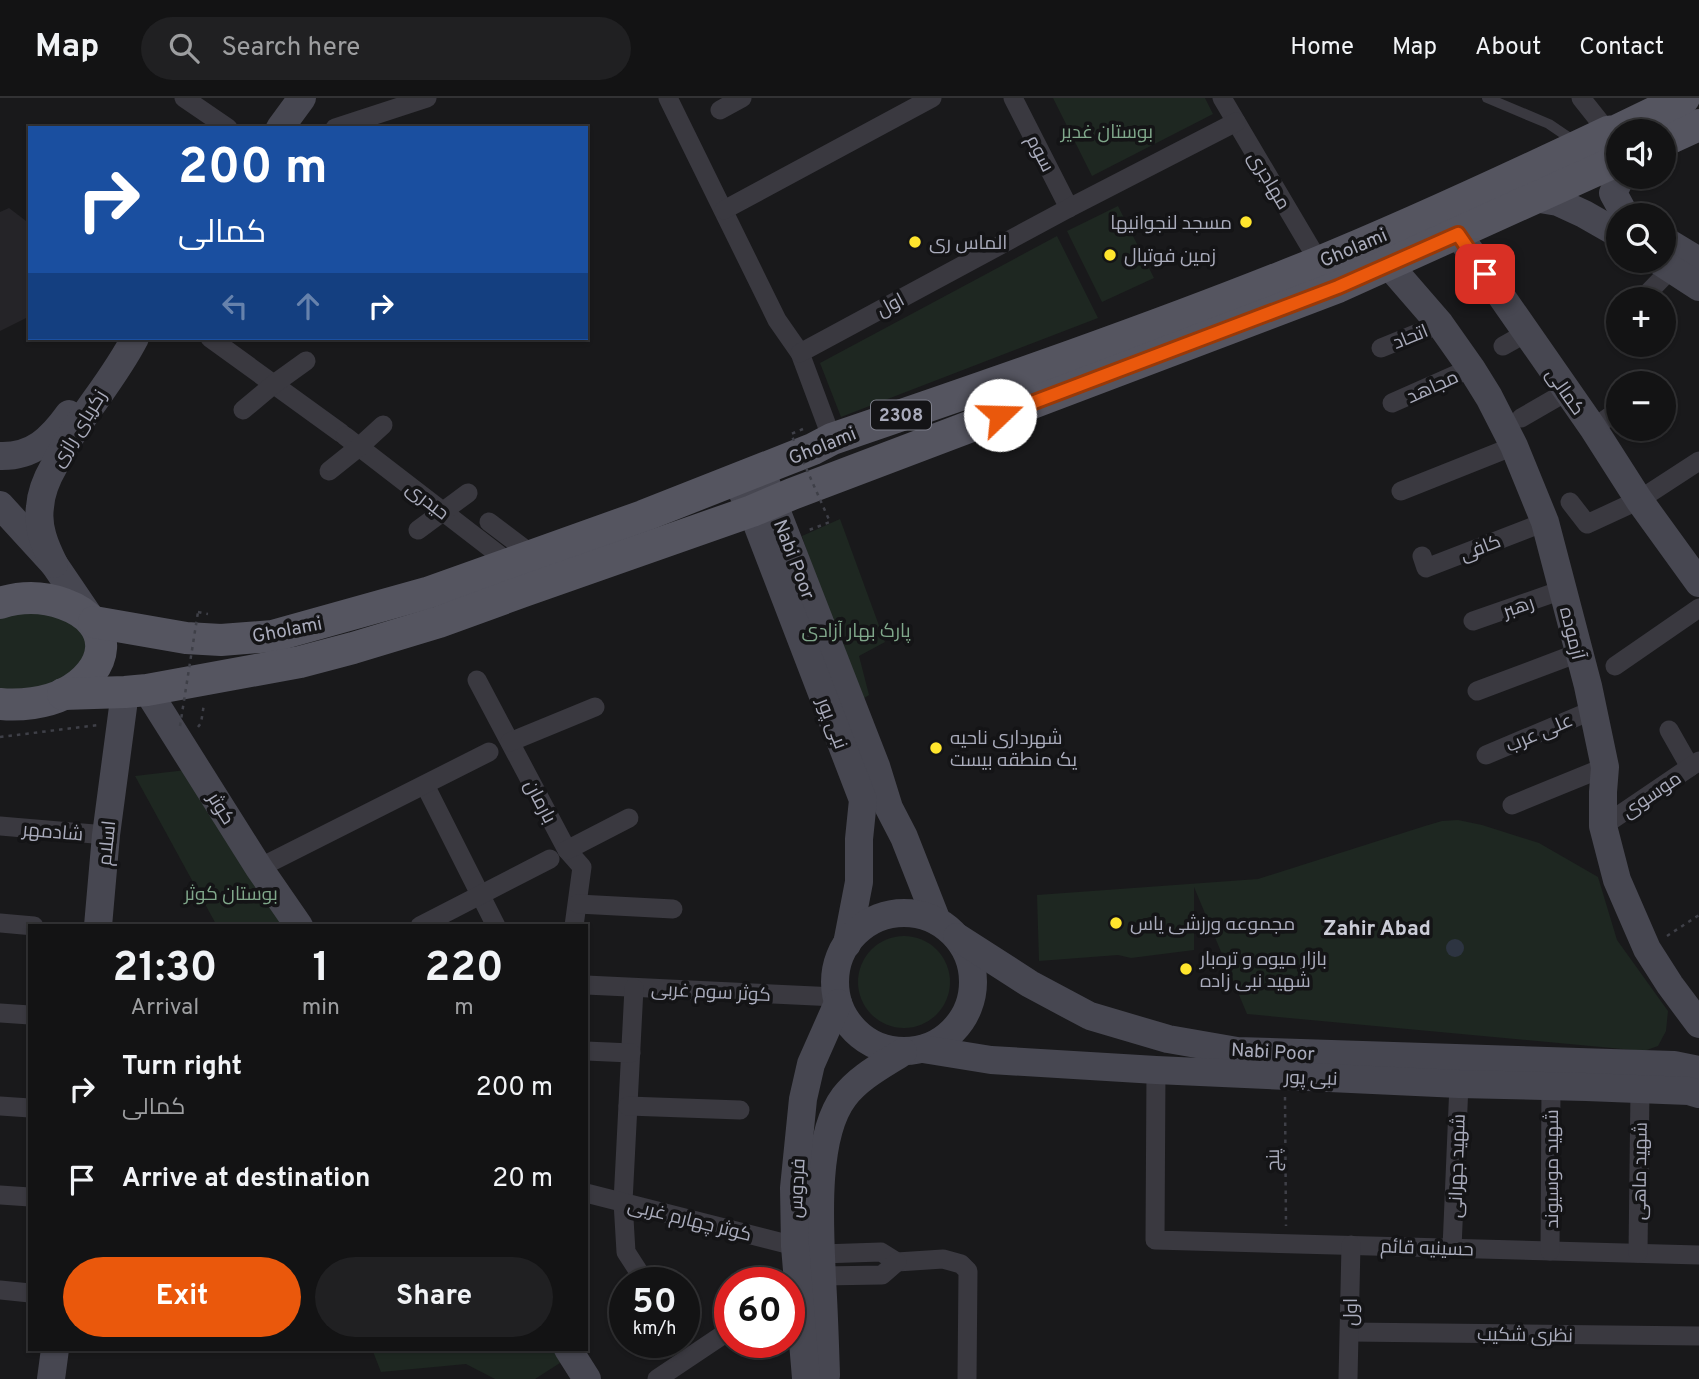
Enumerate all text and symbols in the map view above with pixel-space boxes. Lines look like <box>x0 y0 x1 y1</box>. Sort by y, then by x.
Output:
search box <box>141 17 631 80</box>
text: Map <box>35 27 99 69</box>
icon: search <box>165 29 203 67</box>
text: Search here <box>221 32 360 65</box>
text: Home <box>1290 33 1354 63</box>
text: Map <box>1392 33 1437 63</box>
text: About <box>1475 33 1541 63</box>
text: Contact <box>1579 33 1664 63</box>
map controls <box>1606 119 1676 441</box>
button: sound <box>1606 119 1676 189</box>
park label: بوستان غدیر <box>1060 121 1153 145</box>
street label: سوم <box>1020 131 1059 177</box>
text: 200 m <box>178 139 328 201</box>
street label: مهاجری <box>1242 148 1295 214</box>
icon: right <box>63 154 154 245</box>
button: search <box>1606 203 1676 273</box>
place label: مسجد لنجوانیها <box>1110 212 1232 236</box>
text: کمالی <box>178 214 266 254</box>
marker: مسجد لنجوانیها <box>1238 214 1254 230</box>
street label: Gholami <box>1317 224 1391 274</box>
place label: الماس ری <box>929 232 1007 256</box>
marker: الماس ری <box>907 234 923 250</box>
pin <box>1455 244 1515 304</box>
place label: زمین فوتبال <box>1124 245 1216 269</box>
marker: زمین فوتبال <box>1102 247 1118 263</box>
icon: arrive <box>1466 255 1504 293</box>
icon: left <box>216 287 254 325</box>
icon: ahead <box>289 287 327 325</box>
icon: right <box>362 287 400 325</box>
button: + <box>1606 287 1676 357</box>
street label: اول <box>873 289 909 323</box>
street label: اتحاد <box>1389 320 1432 356</box>
street label: کمالی <box>1540 364 1589 420</box>
street label: مجاهد <box>1403 366 1463 410</box>
button: − <box>1606 371 1676 441</box>
position arrow <box>963 378 1037 452</box>
street label: زکریای رازی <box>47 386 113 472</box>
road number: 2308 <box>871 400 931 430</box>
street label: Gholami <box>785 422 860 471</box>
street label: حیدری <box>400 477 453 526</box>
street label: Nabi Poor <box>767 516 820 604</box>
street label: کافی <box>1457 530 1505 568</box>
street label: رهبر <box>1499 591 1537 625</box>
street label: آزموده <box>1553 605 1589 662</box>
street label: Gholami <box>250 612 324 649</box>
park label: پارک بهار آزادی <box>801 620 911 644</box>
street label: نبی پور <box>810 694 852 753</box>
street label: علی عرب <box>1503 709 1577 759</box>
place label: شهرداری ناحیه یک منطقه بیست <box>950 727 1077 773</box>
marker: شهرداری ناحیه یک منطقه بیست <box>928 740 944 756</box>
street label: موسوی <box>1618 767 1687 824</box>
street label: بارمان <box>518 776 561 828</box>
street label: کوثر <box>201 788 239 830</box>
street label: شادمهر <box>20 818 84 848</box>
street label: اسلام <box>94 819 122 867</box>
park label: بوستان کوثر <box>183 883 278 907</box>
place label: مجموعه ورزشی یاس <box>1130 913 1295 937</box>
marker: مجموعه ورزشی یاس <box>1108 915 1124 931</box>
district label: Zahir Abad <box>1323 916 1431 943</box>
text: 21:30 <box>112 943 217 996</box>
text: 1 <box>313 943 329 996</box>
text: 220 <box>425 943 504 996</box>
place label: بازار میوه و تره‌بار شهید نبی زاده <box>1199 948 1327 994</box>
marker: بازار میوه و تره‌بار شهید نبی زاده <box>1178 961 1194 977</box>
street label: کوثر سوم غربی <box>650 978 771 1008</box>
text: Arrival <box>131 994 199 1023</box>
text: min <box>302 994 340 1023</box>
text: m <box>454 994 474 1023</box>
street label: Nabi Poor <box>1230 1039 1316 1067</box>
text: Turn right <box>122 1051 242 1084</box>
street label: نبی پور <box>1283 1066 1338 1092</box>
icon: right <box>63 1070 101 1108</box>
text: 200 m <box>476 1072 553 1105</box>
text: کمالی <box>122 1094 185 1123</box>
street label: شهید موسیوند <box>1541 1109 1565 1229</box>
street label: شهید جهرانی <box>1444 1114 1472 1219</box>
street label: شهید ماهی <box>1628 1122 1654 1220</box>
street label: پنج <box>1262 1148 1286 1171</box>
street label: فردوس <box>784 1158 812 1219</box>
icon: arrive <box>63 1161 101 1199</box>
text: Arrive at destination <box>122 1163 370 1196</box>
text: 20 m <box>492 1163 553 1196</box>
street label: کوثر چهارم غربی <box>625 1194 754 1248</box>
street label: حسینیه قائم <box>1380 1235 1474 1263</box>
button: Exit <box>63 1257 301 1337</box>
button: Share <box>315 1257 553 1337</box>
speed limit sign: 60 <box>714 1267 805 1358</box>
text: 50 <box>632 1281 677 1325</box>
street label: اول <box>1340 1298 1364 1326</box>
text: km/h <box>633 1318 676 1341</box>
street label: نظری شکیب <box>1477 1323 1573 1349</box>

